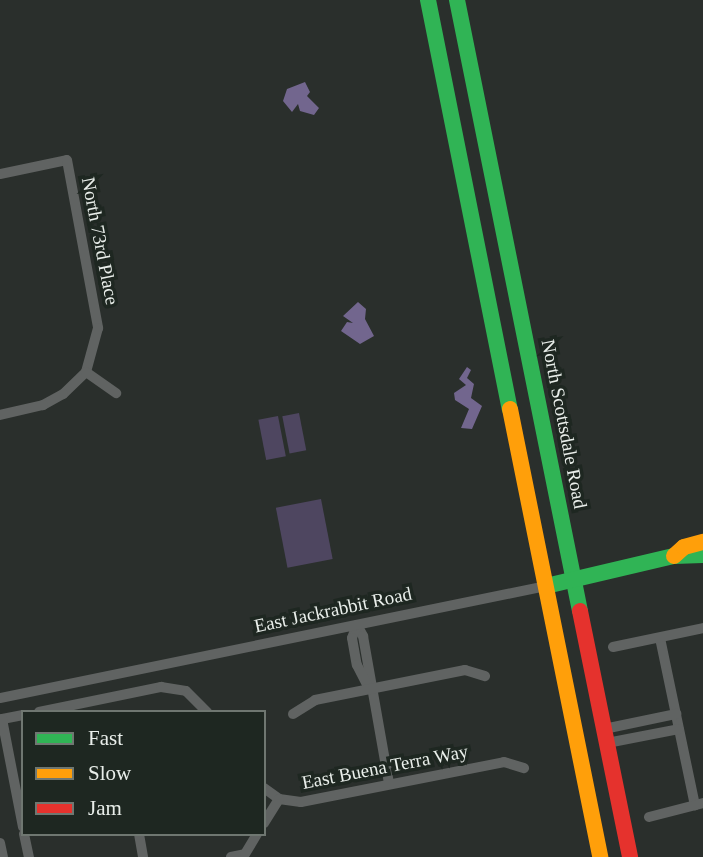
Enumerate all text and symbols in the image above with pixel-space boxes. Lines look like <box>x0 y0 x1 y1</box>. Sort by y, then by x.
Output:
street label: North 73rd Place <box>76 175 124 307</box>
street label: North Scottsdale Road <box>536 337 592 511</box>
street label: East Jackrabbit Road <box>252 582 414 638</box>
legend <box>21 710 266 836</box>
text: Fast <box>88 726 123 750</box>
street label: East Buena Terra Way <box>300 740 470 794</box>
text: Slow <box>88 761 131 785</box>
text: Jam <box>88 796 122 820</box>

